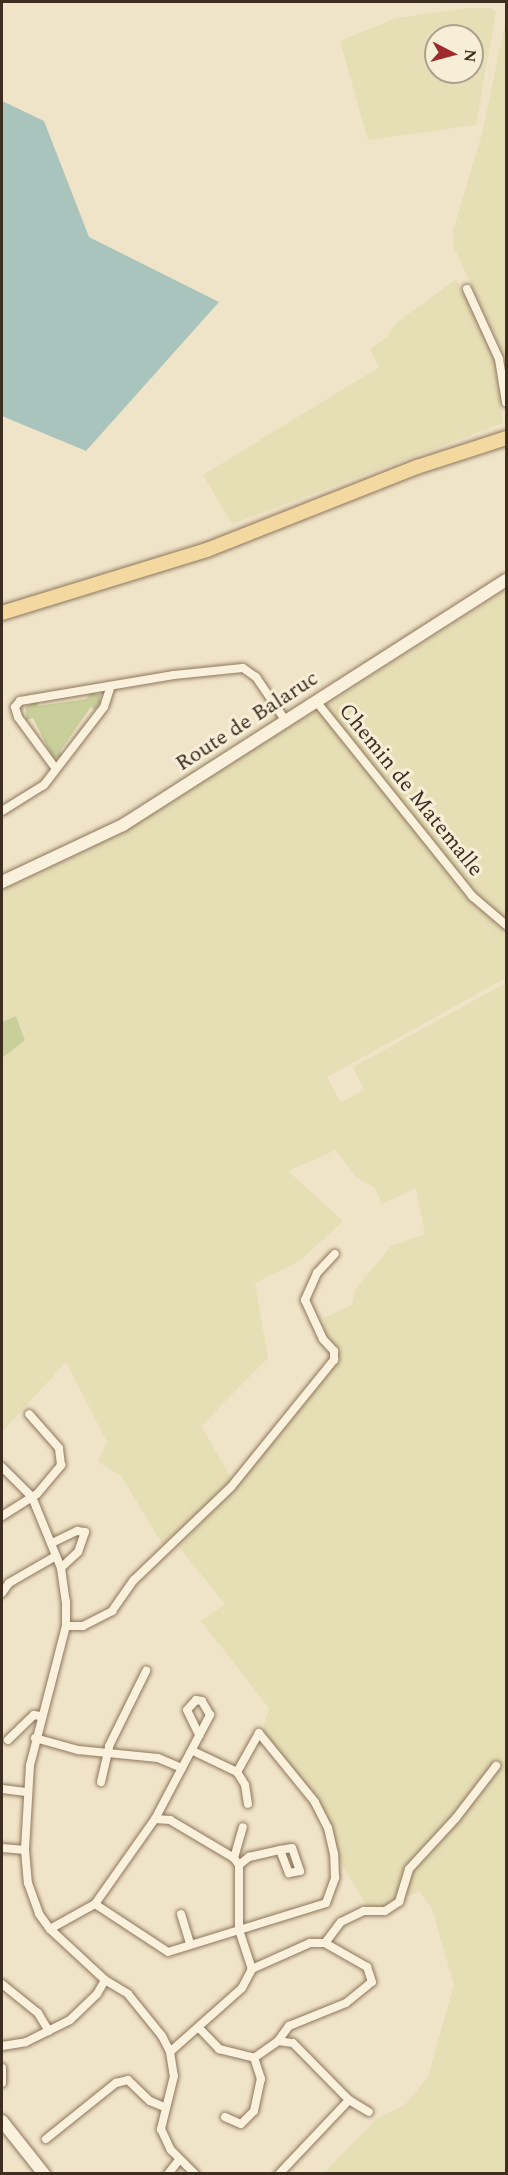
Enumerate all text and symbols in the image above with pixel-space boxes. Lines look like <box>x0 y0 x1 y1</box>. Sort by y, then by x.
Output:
north arrow <box>424 24 484 84</box>
text: N <box>457 48 483 63</box>
street label: Route de Balaruc <box>171 665 323 777</box>
street label: Chemin de Matemalle <box>333 698 489 882</box>

